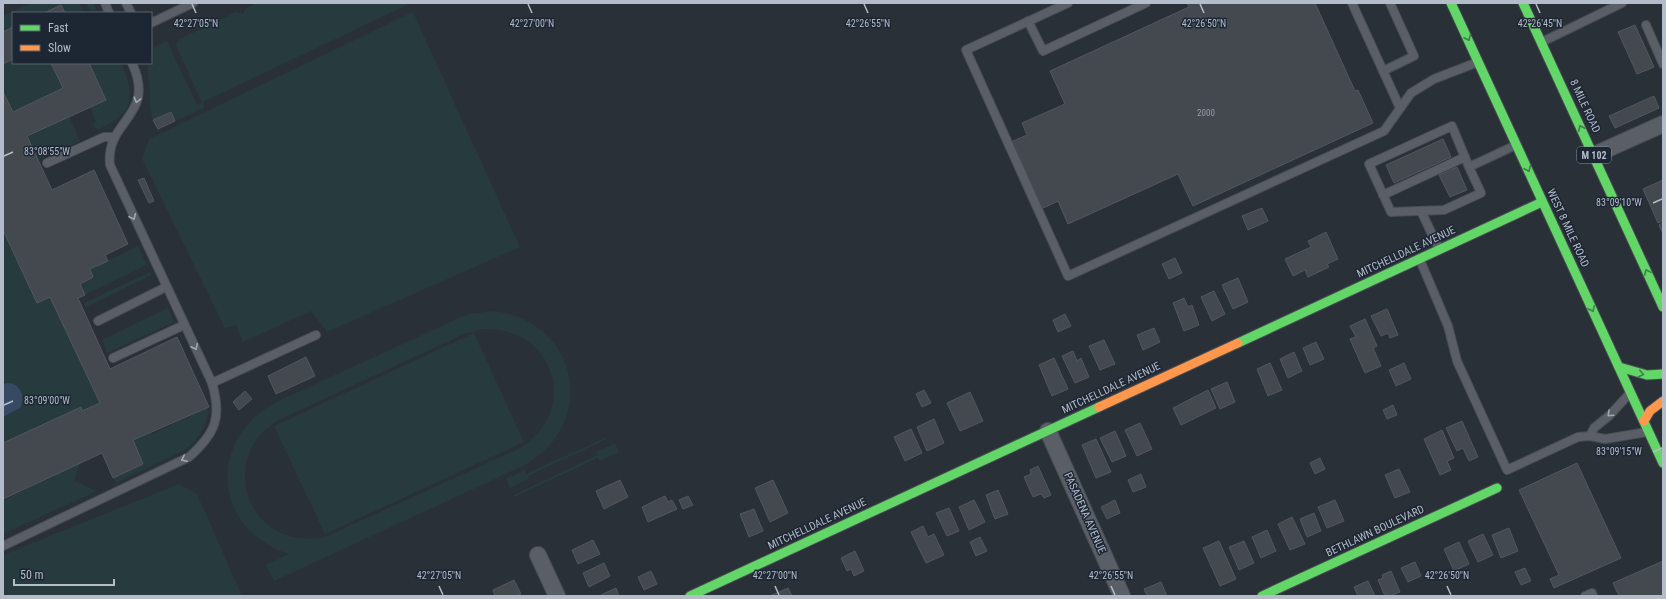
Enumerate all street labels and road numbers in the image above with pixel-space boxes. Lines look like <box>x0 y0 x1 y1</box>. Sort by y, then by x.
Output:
street label: 8 MILE ROAD <box>1567 77 1603 135</box>
road number: M 102 <box>1577 147 1611 163</box>
street label: WEST 8 MILE ROAD <box>1544 187 1592 269</box>
street label: MITCHELLDALE AVENUE <box>1355 223 1458 281</box>
street label: MITCHELLDALE AVENUE <box>1060 359 1163 417</box>
street label: PASADENA AVENUE <box>1061 471 1109 556</box>
street label: MITCHELLDALE AVENUE <box>766 495 869 553</box>
street label: BETHLAWN BOULEVARD <box>1324 503 1426 559</box>

